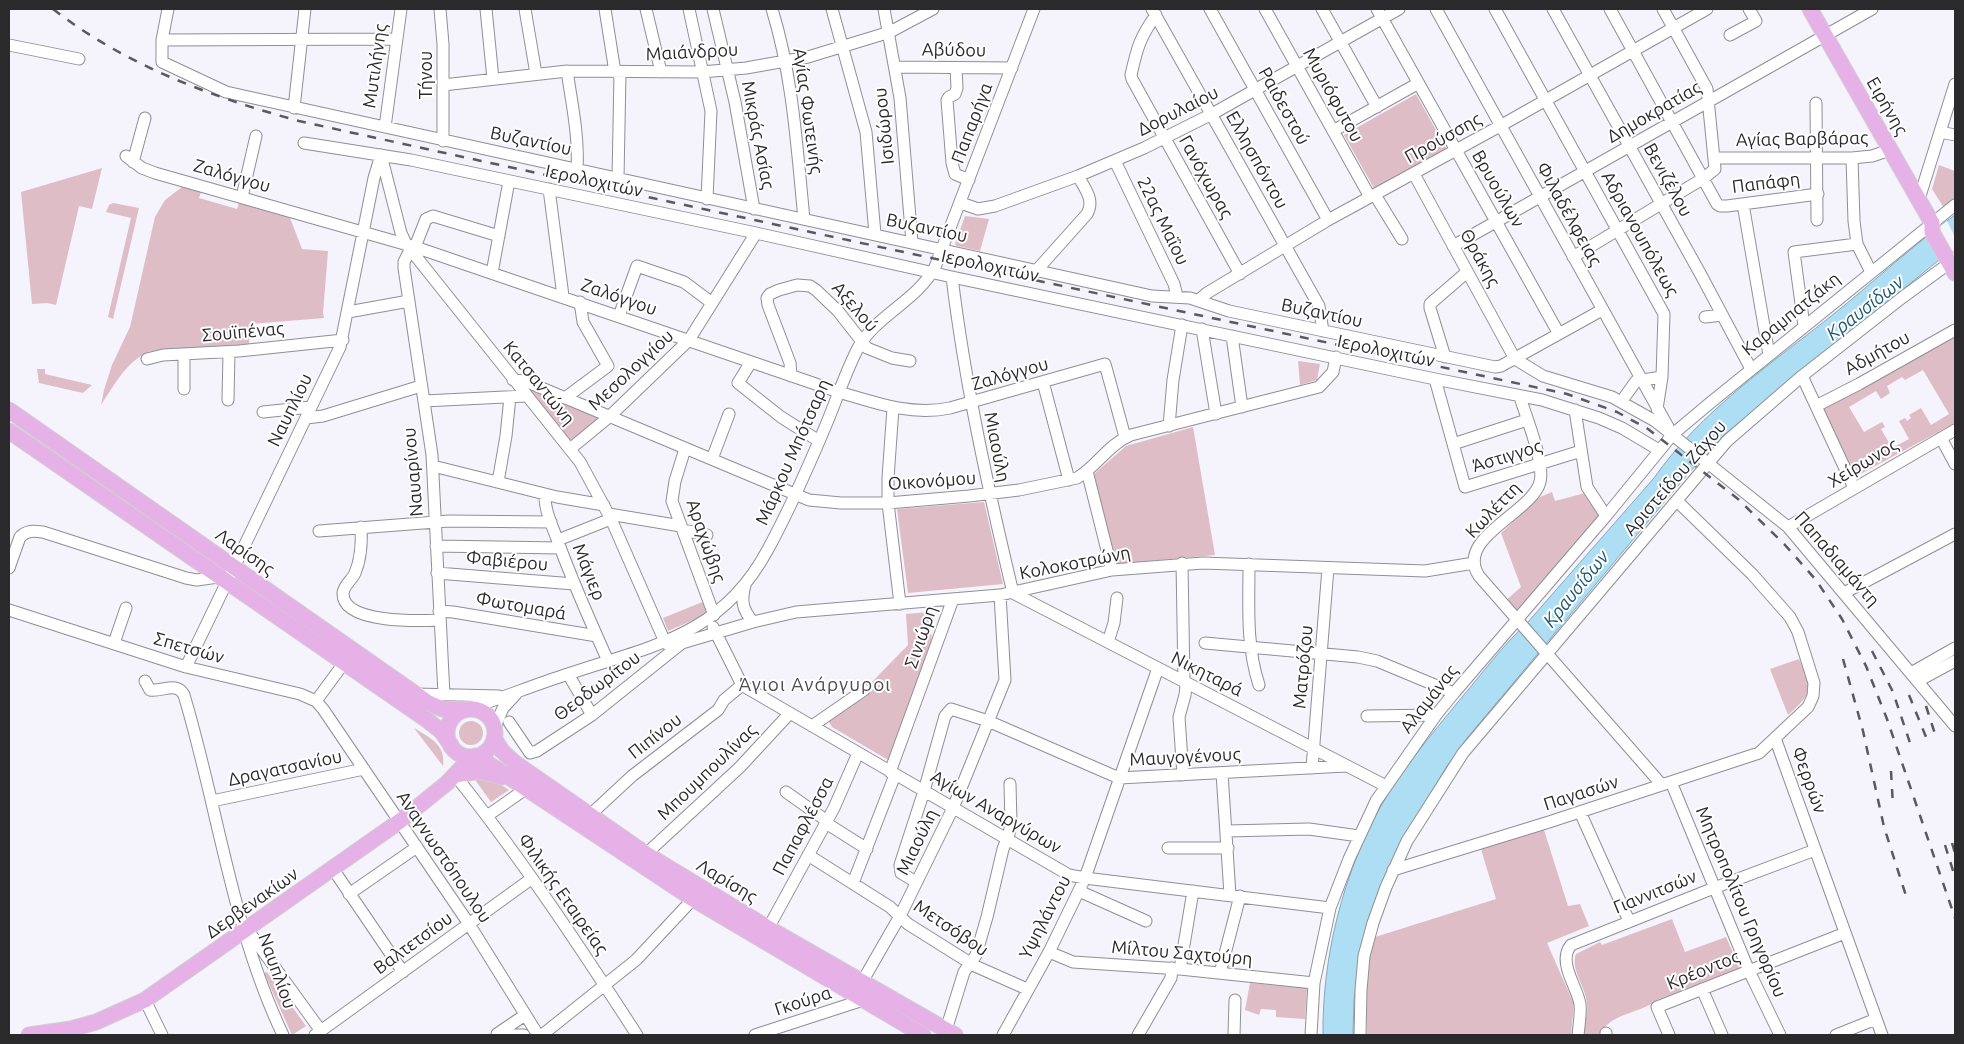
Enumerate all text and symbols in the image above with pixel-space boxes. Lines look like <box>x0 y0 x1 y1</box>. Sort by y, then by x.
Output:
street label: Μυτιλήνης <box>358 22 392 110</box>
street label: Μαιάνδρου <box>645 39 739 65</box>
street label: Αβύδου <box>922 39 986 61</box>
street label: Μυριόφυτου <box>1298 44 1368 146</box>
street label: Αγίας Φωτεινής <box>788 47 828 175</box>
street label: Τήνου <box>415 51 437 99</box>
street label: Ραιδεστού <box>1254 63 1314 149</box>
street label: Ειρήνης <box>1862 73 1912 139</box>
street label: Δημοκρατίας <box>1603 76 1705 148</box>
street label: Μικράς Ασίας <box>737 79 779 191</box>
street label: Παπαρήγα <box>947 80 997 166</box>
street label: Δορυλαίου <box>1134 81 1222 141</box>
street label: Ισιδώρου <box>869 86 899 166</box>
street label: Ελλησπόντου <box>1221 107 1293 213</box>
street label: Προύσσης <box>1401 108 1485 168</box>
street label: Βυζαντίου <box>488 122 574 160</box>
street label: Αγίας Βαρβάρας <box>1736 127 1868 151</box>
street label: Γανόχωρας <box>1174 132 1238 222</box>
street label: Βενιζέλου <box>1639 139 1697 221</box>
street label: Βρυούλων <box>1467 146 1529 232</box>
street label: Ζαλόγγου <box>191 155 273 197</box>
street label: Φιλαδέλφειας <box>1532 158 1606 270</box>
street label: Ιερολοχιτών <box>543 160 645 202</box>
street label: Αδριανουπόλεως <box>1597 168 1683 300</box>
street label: Παπάφη <box>1731 168 1801 198</box>
street label: 22ας Μαΐου <box>1132 173 1194 269</box>
street label: Βυζαντίου <box>884 209 970 247</box>
street label: Θράκης <box>1455 225 1505 291</box>
street label: Ιερολοχιτών <box>939 245 1041 287</box>
street label: Καραμπατζάκη <box>1737 268 1845 360</box>
water label: Κραυσίδων <box>1822 271 1908 345</box>
street label: Ζαλόγγου <box>578 274 660 320</box>
street label: Αξελού <box>827 278 883 336</box>
street label: Βυζαντίου <box>1279 294 1365 332</box>
street label: Σουϊπένας <box>201 318 285 346</box>
street label: Μεσολογγίου <box>584 325 678 415</box>
street label: Αδμήτου <box>1841 326 1913 380</box>
street label: Ιερολοχιτών <box>1335 330 1437 372</box>
street label: Κατσαντώνη <box>499 337 579 429</box>
street label: Ζαλόγγου <box>969 353 1051 395</box>
street label: Ναυπλίου <box>263 370 317 450</box>
street label: Μάρκου Μπότσαρη <box>751 376 835 528</box>
street label: Μιαούλη <box>980 410 1014 484</box>
street label: Αριστείδου Ζάχου <box>1619 416 1731 540</box>
street label: Ναυαρίνου <box>398 426 428 518</box>
street label: Χείρωνος <box>1824 434 1902 492</box>
street label: Άστιγγος <box>1469 435 1545 477</box>
street label: Οικονόμου <box>887 467 977 495</box>
street label: Κωλέττη <box>1461 477 1525 543</box>
street label: Αραχώβης <box>682 497 730 585</box>
street label: Παπαδιαμάντη <box>1790 507 1884 611</box>
street label: Λαρίσης <box>211 524 279 580</box>
street label: Μάγιερ <box>568 540 610 604</box>
street label: Κολοκοτρώνη <box>1018 542 1132 584</box>
water label: Κραυσίδων <box>1538 546 1614 632</box>
street label: Φαβιέρου <box>465 547 549 575</box>
street label: Φωτομαρά <box>474 587 568 625</box>
street label: Σινιώρη <box>900 603 942 671</box>
street label: Ματρόζου <box>1289 624 1317 710</box>
street label: Σπετσών <box>152 628 226 668</box>
street label: Θεοδωρίτου <box>549 646 645 726</box>
street label: Νικηταρά <box>1168 647 1246 701</box>
street label: Αλαμάνας <box>1396 661 1462 737</box>
district label: Άγιοι Ανάργυροι <box>737 674 893 696</box>
street label: Πιπίνου <box>624 708 686 764</box>
street label: Μπουμπουλίνας <box>653 719 761 825</box>
street label: Μαυγογένους <box>1129 743 1241 771</box>
street label: Φερρών <box>1787 744 1831 816</box>
street label: Δραγατσανίου <box>226 745 344 791</box>
street label: Αγίων Αναργύρων <box>927 766 1065 858</box>
street label: Παγασών <box>1541 771 1621 815</box>
street label: Παπαφλέσσα <box>768 773 838 879</box>
street label: Αναγνωστόπουλου <box>392 787 496 927</box>
street label: Μητροπολίτου Γρηγορίου <box>1691 803 1791 1001</box>
street label: Μιαούλη <box>892 805 942 879</box>
street label: Φιλικής Εταιρείας <box>513 829 613 959</box>
street label: Λαρίσης <box>693 855 761 907</box>
street label: Δερβενακίων <box>202 863 302 943</box>
street label: Γιαννιτσών <box>1610 866 1700 918</box>
street label: Υψηλάντου <box>1015 871 1075 963</box>
street label: Μετσόβου <box>909 895 993 961</box>
street label: Βαλτετσίου <box>369 907 457 979</box>
street label: Ναυπλίου <box>253 930 301 1012</box>
street label: Μίλτου Σαχτούρη <box>1111 936 1253 970</box>
street label: Κρέοντος <box>1663 946 1743 994</box>
street label: Γκούρα <box>772 982 834 1020</box>

